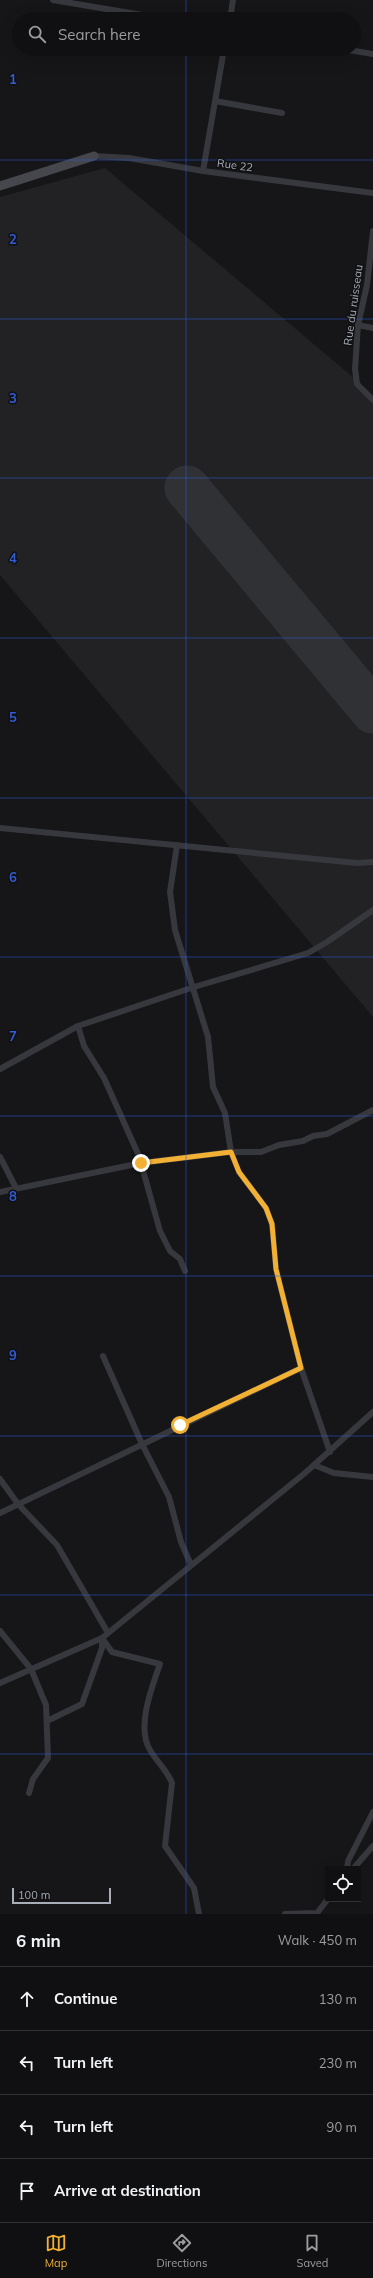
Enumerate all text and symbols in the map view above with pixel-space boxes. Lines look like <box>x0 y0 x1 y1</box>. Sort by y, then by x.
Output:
search box <box>12 12 361 56</box>
icon: search <box>26 23 48 45</box>
text: Search here <box>58 25 140 44</box>
text: 1 <box>9 71 17 87</box>
street label: Rue 22 <box>216 156 254 174</box>
text: 2 <box>9 231 17 247</box>
street label: Rue du ruisseau <box>340 264 366 346</box>
text: 3 <box>9 390 17 406</box>
text: 4 <box>9 550 17 566</box>
text: 5 <box>9 709 17 725</box>
text: 6 <box>9 869 17 885</box>
text: 7 <box>9 1028 17 1044</box>
route end <box>132 1154 150 1172</box>
text: 8 <box>9 1188 17 1204</box>
text: 9 <box>9 1347 17 1363</box>
route start <box>171 1416 189 1434</box>
map controls <box>325 1866 361 1902</box>
button: locate <box>325 1866 361 1902</box>
scale bar <box>12 1886 111 1905</box>
text: 100 m <box>18 1888 50 1902</box>
text: 6 min <box>16 1930 61 1951</box>
text: Walk · 450 m <box>278 1932 357 1948</box>
icon: ahead <box>16 1988 38 2010</box>
text: Continue <box>54 1989 117 2008</box>
text: 130 m <box>319 1991 357 2007</box>
icon: left <box>16 2052 38 2074</box>
text: Turn left <box>54 2053 113 2072</box>
text: 230 m <box>319 2055 357 2071</box>
icon: left <box>16 2116 38 2138</box>
text: Turn left <box>54 2117 113 2136</box>
text: 90 m <box>327 2119 357 2135</box>
icon: arrive <box>16 2180 38 2202</box>
text: Arrive at destination <box>54 2181 201 2200</box>
tab: Map <box>45 2232 67 2270</box>
tab: Directions <box>157 2232 207 2270</box>
tab: Saved <box>297 2232 328 2270</box>

